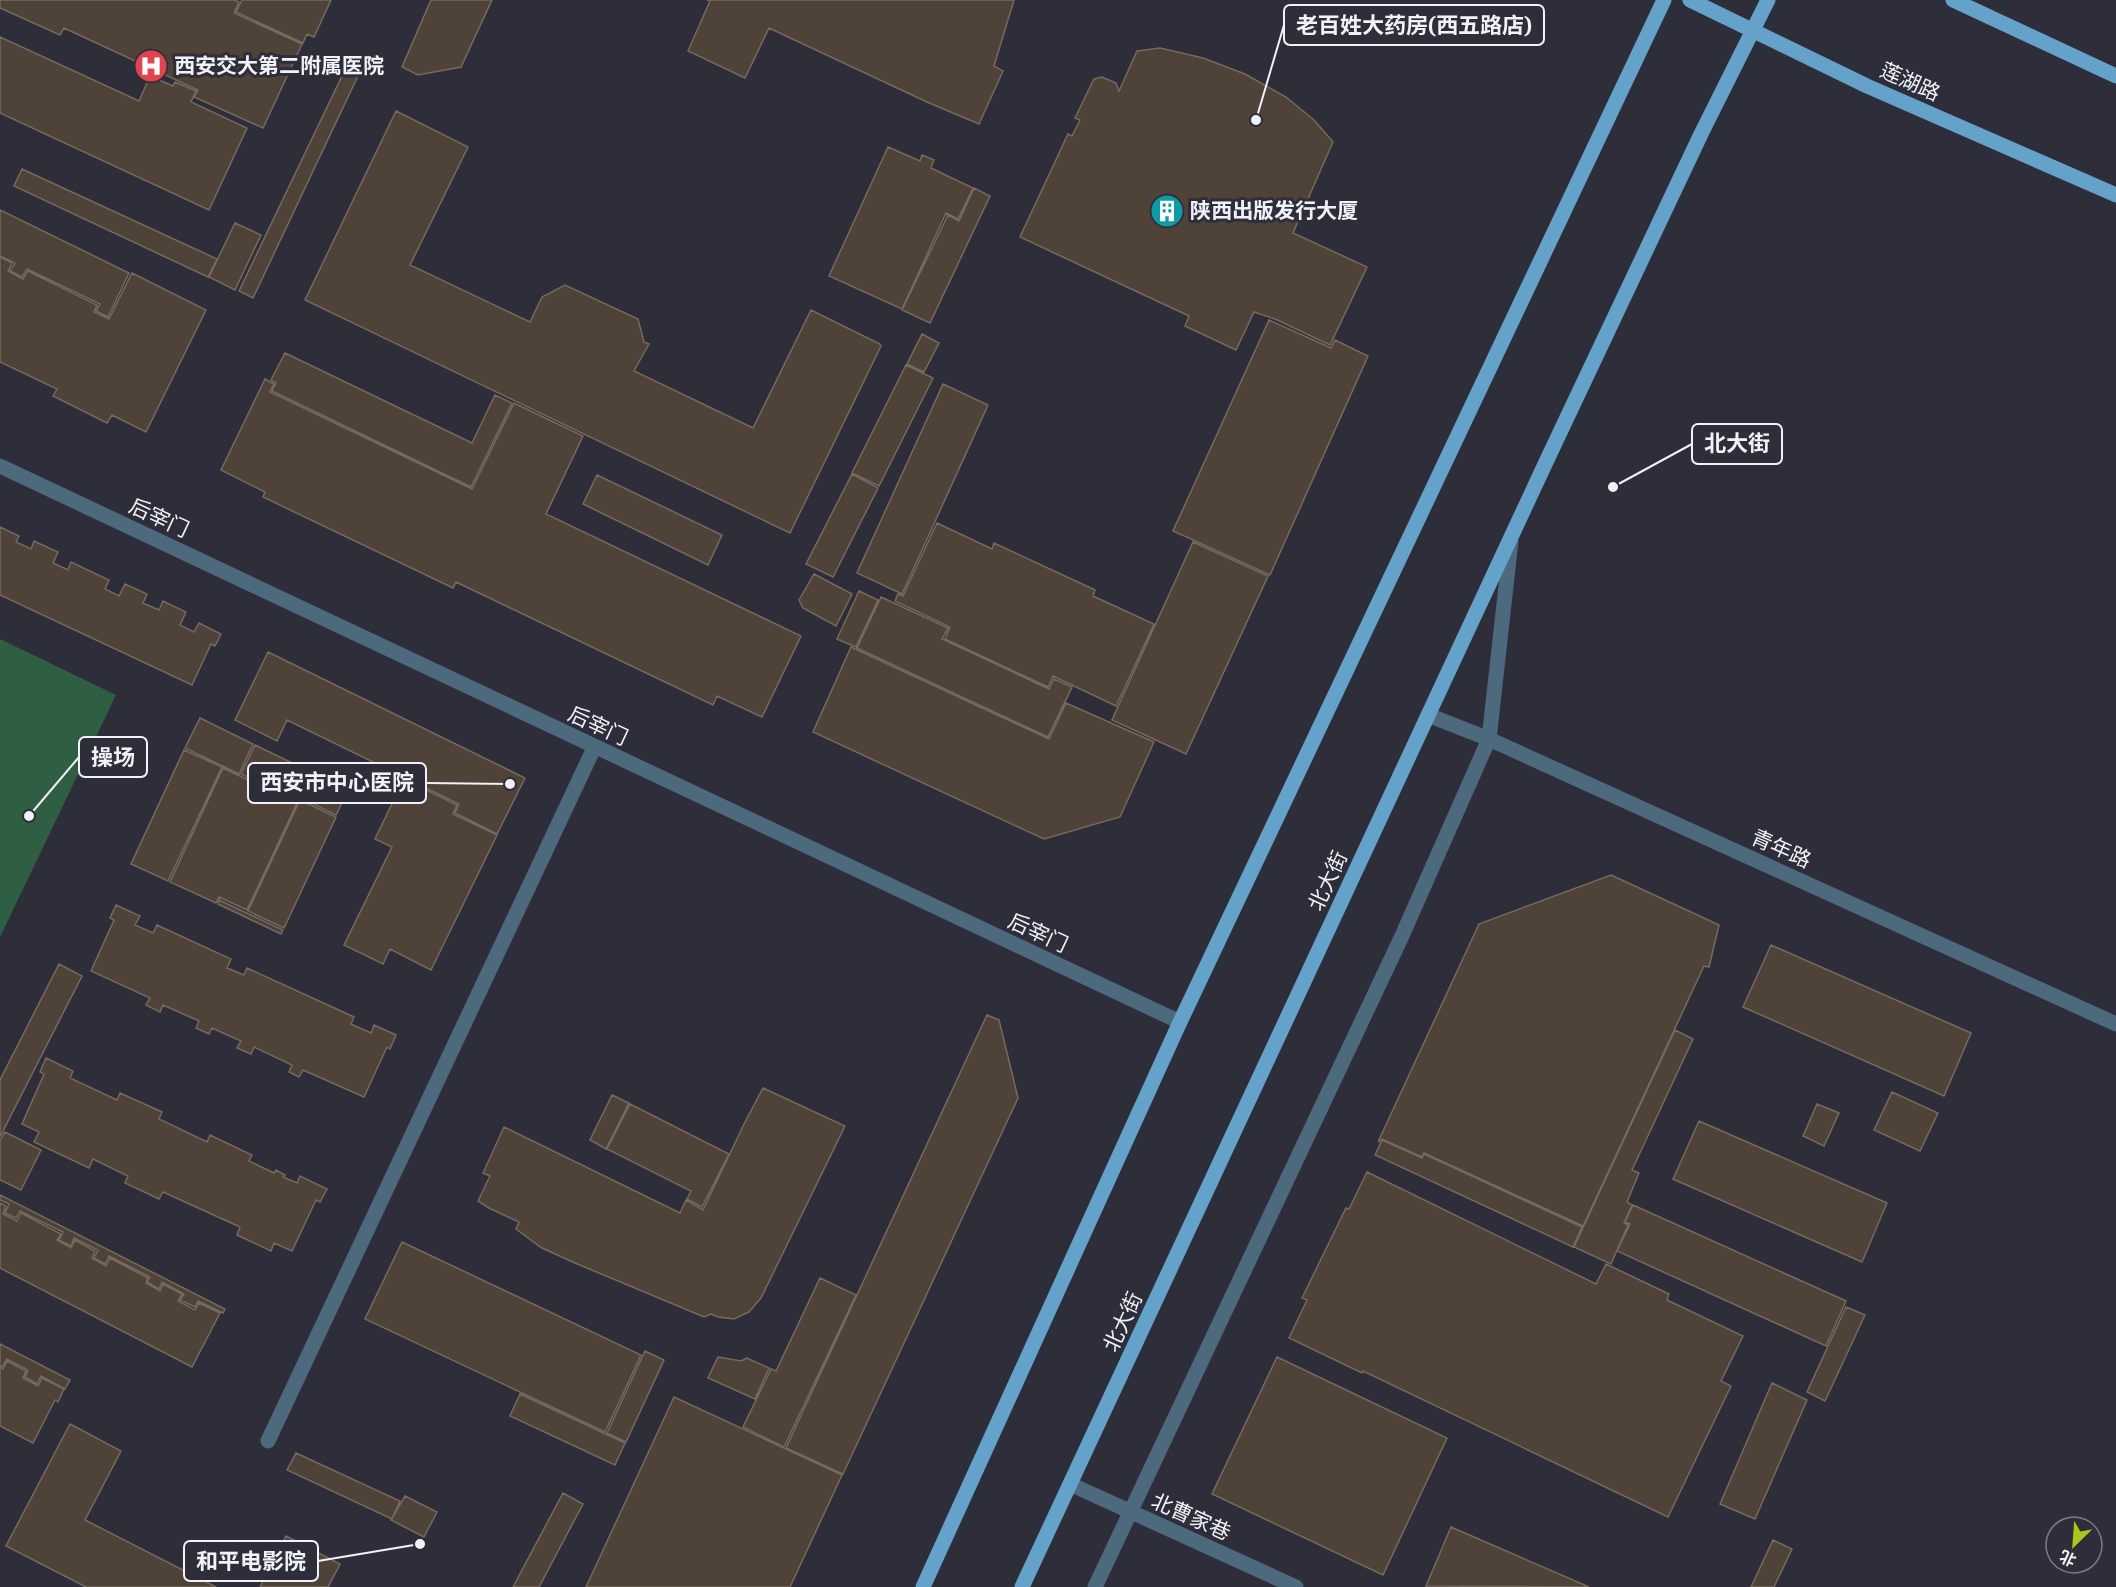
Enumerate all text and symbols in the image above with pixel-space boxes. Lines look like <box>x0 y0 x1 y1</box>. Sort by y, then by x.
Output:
callout: 老百姓大药房(西五路店) <box>1284 5 1544 45</box>
text: 老百姓大药房(西五路店) <box>1296 11 1532 37</box>
hospital icon: 西安交大第二附属医院 <box>133 48 169 84</box>
place label: 西安交大第二附属医院 <box>174 52 384 77</box>
street label: 莲湖路 <box>1877 56 1944 105</box>
building icon: 陕西出版发行大厦 <box>1149 193 1185 229</box>
place label: 陕西出版发行大厦 <box>1190 197 1358 222</box>
callout: 北大街 <box>1692 424 1782 464</box>
text: 北大街 <box>1704 429 1770 455</box>
street label: 后宰门 <box>126 492 193 541</box>
street label: 后宰门 <box>565 700 632 749</box>
callout: 操场 <box>79 737 147 777</box>
text: 操场 <box>91 743 135 769</box>
callout: 西安市中心医院 <box>248 763 426 803</box>
text: 西安市中心医院 <box>260 768 414 794</box>
street label: 青年路 <box>1748 823 1815 872</box>
street label: 北大街 <box>1302 847 1351 914</box>
street label: 后宰门 <box>1005 907 1072 956</box>
street label: 北大街 <box>1097 1288 1146 1355</box>
street label: 北曹家巷 <box>1148 1487 1235 1544</box>
north arrow <box>2044 1515 2104 1575</box>
callout: 和平电影院 <box>184 1541 318 1581</box>
text: 和平电影院 <box>196 1547 306 1573</box>
text: 北 <box>2056 1547 2079 1571</box>

